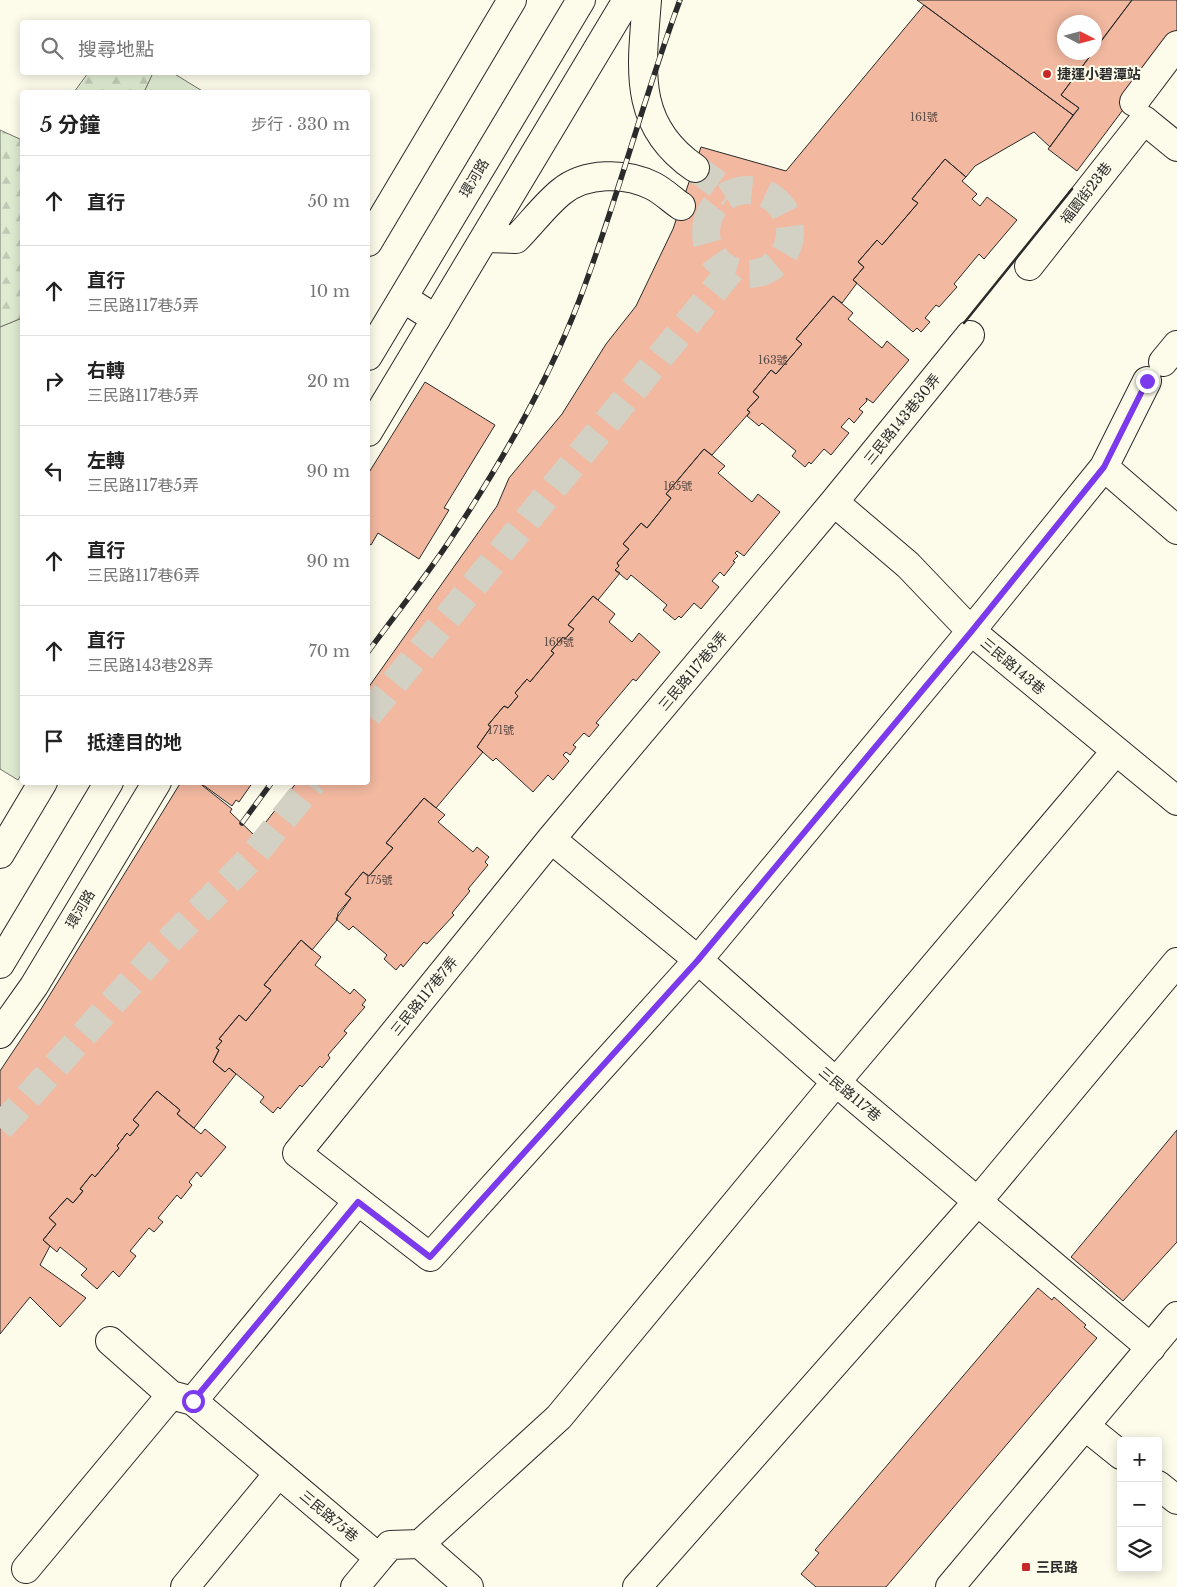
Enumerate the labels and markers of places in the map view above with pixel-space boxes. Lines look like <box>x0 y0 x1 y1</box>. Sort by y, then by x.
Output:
place label: 捷運小碧潭站 <box>1057 65 1141 83</box>
marker: 捷運小碧潭站 <box>1041 68 1053 80</box>
place label: 三民路 <box>1036 1558 1078 1576</box>
marker: 三民路 <box>1020 1561 1032 1573</box>

